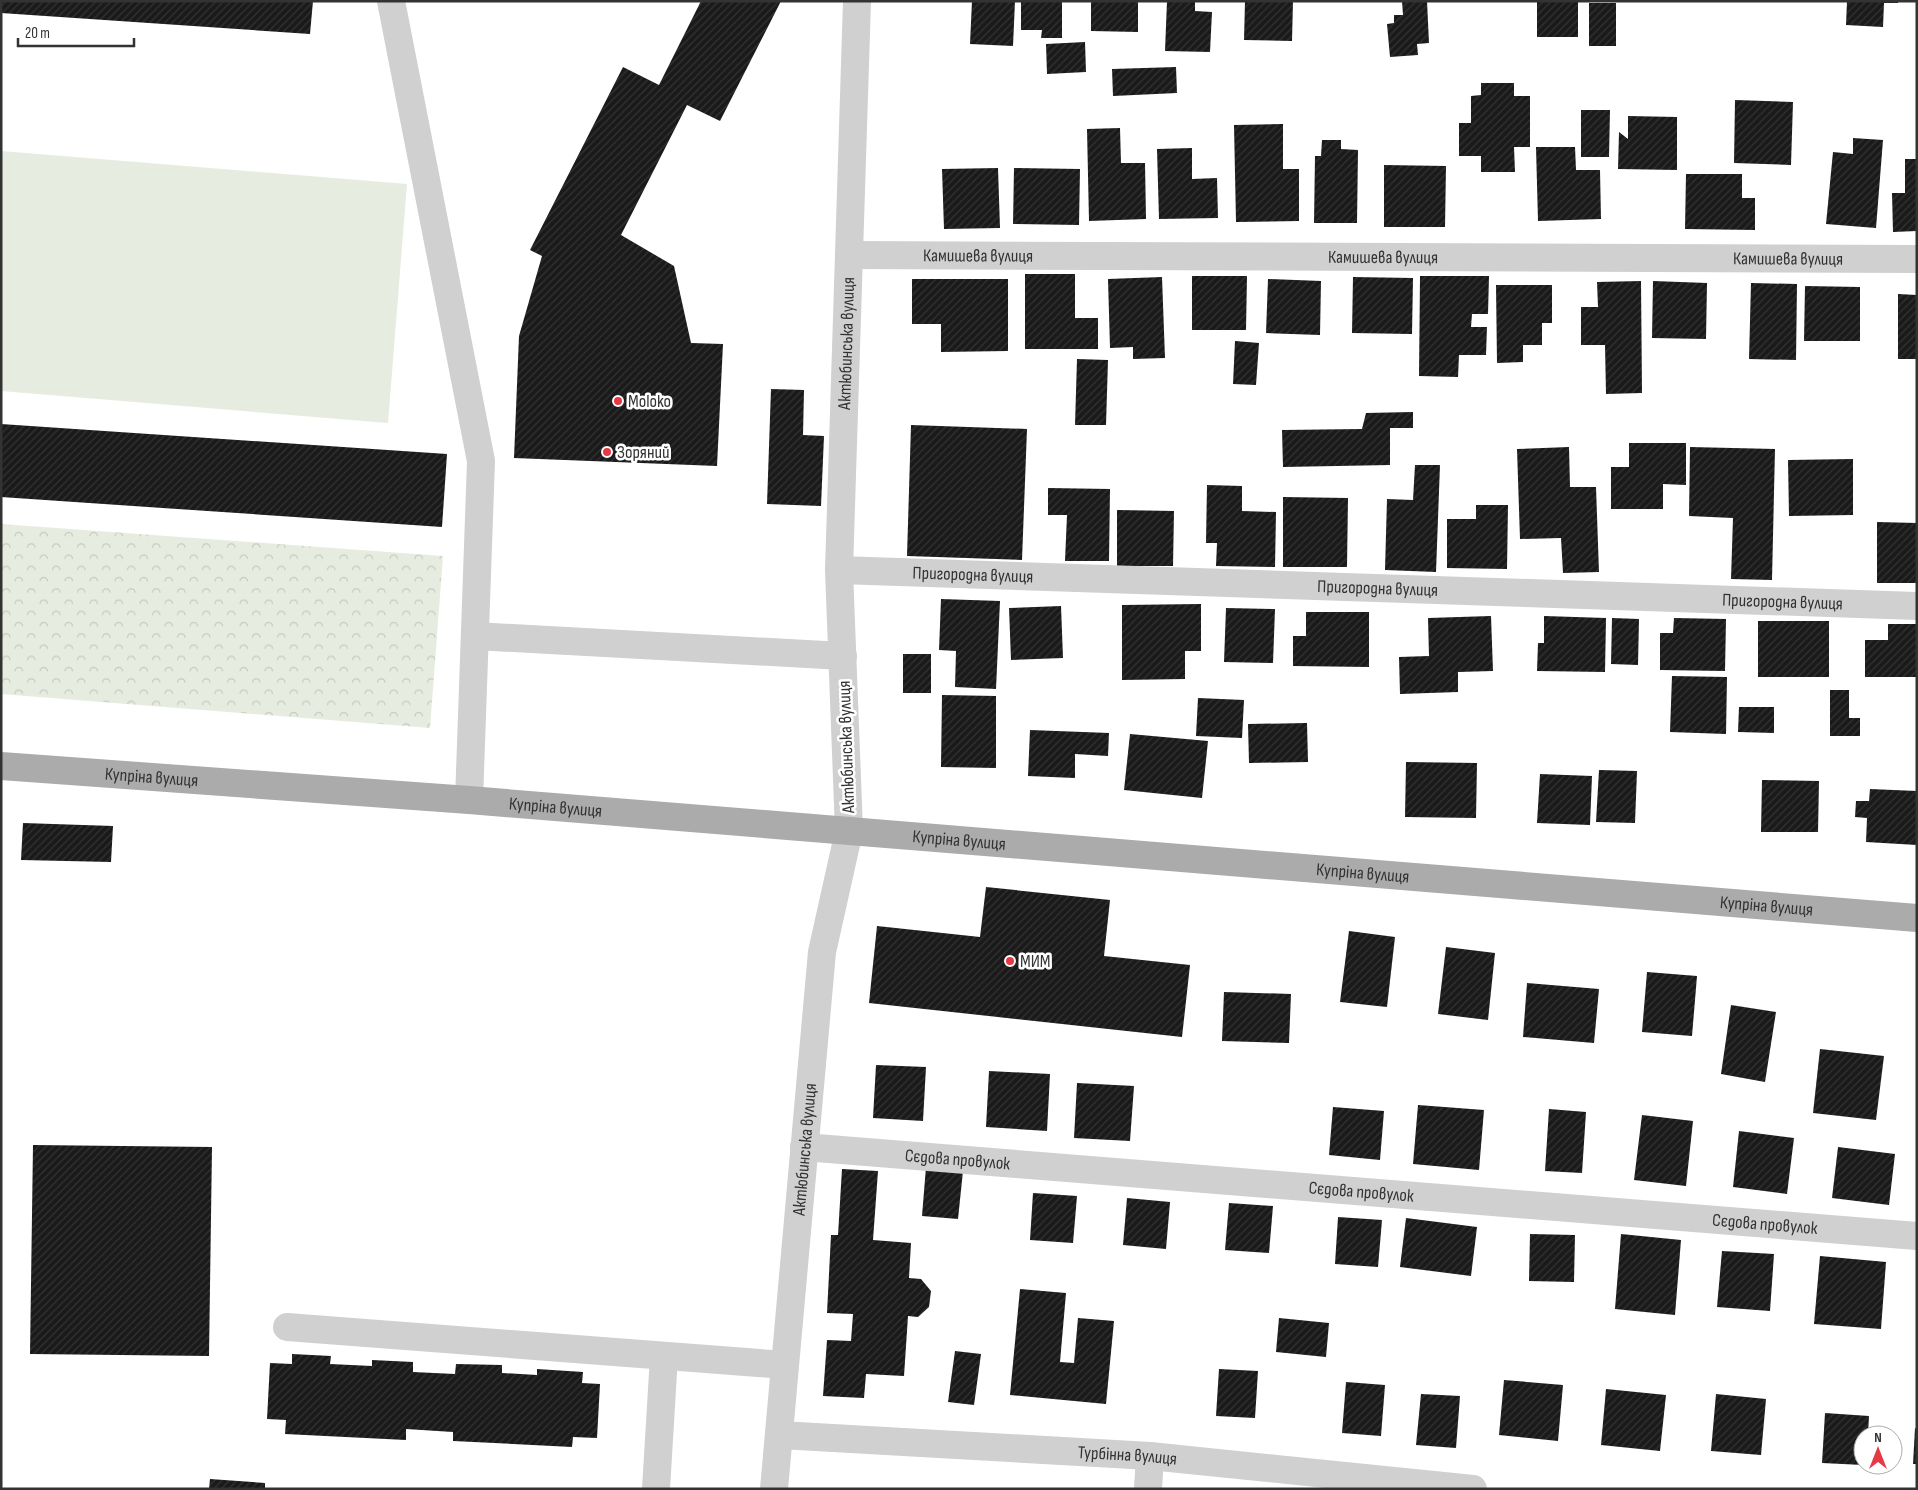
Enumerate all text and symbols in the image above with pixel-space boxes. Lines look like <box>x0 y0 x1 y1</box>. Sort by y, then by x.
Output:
scale bar <box>18 15 134 47</box>
text: 20 m <box>25 24 50 43</box>
street label: Камишева вулиця <box>923 245 1033 267</box>
street label: Камишева вулиця <box>1328 247 1438 268</box>
street label: Камишева вулиця <box>1733 248 1843 270</box>
street label: Актюбинська вулиця <box>834 277 859 411</box>
place label: Moloko <box>628 391 671 412</box>
marker: Moloko <box>612 395 624 407</box>
place label: Зоряний <box>617 442 669 463</box>
marker: Зоряний <box>601 446 613 458</box>
street label: Пригородна вулиця <box>912 562 1034 587</box>
street label: Пригородна вулиця <box>1317 576 1438 601</box>
street label: Пригородна вулиця <box>1722 589 1843 615</box>
street label: Актюбинська вулиця <box>834 680 859 815</box>
street label: Купріна вулиця <box>104 764 199 791</box>
street label: Купріна вулиця <box>508 793 603 822</box>
street label: Купріна вулиця <box>912 826 1007 855</box>
street label: Купріна вулиця <box>1315 859 1410 888</box>
street label: Купріна вулиця <box>1719 892 1814 920</box>
place label: МИМ <box>1020 951 1051 972</box>
marker: МИМ <box>1004 955 1016 967</box>
street label: Актюбинська вулиця <box>788 1082 821 1217</box>
street label: Сєдова провулок <box>904 1145 1011 1174</box>
street label: Сєдова провулок <box>1308 1177 1415 1207</box>
street label: Сєдова провулок <box>1711 1210 1819 1239</box>
north arrow <box>1853 1425 1903 1475</box>
text: N <box>1874 1429 1882 1446</box>
street label: Турбінна вулиця <box>1077 1442 1178 1470</box>

